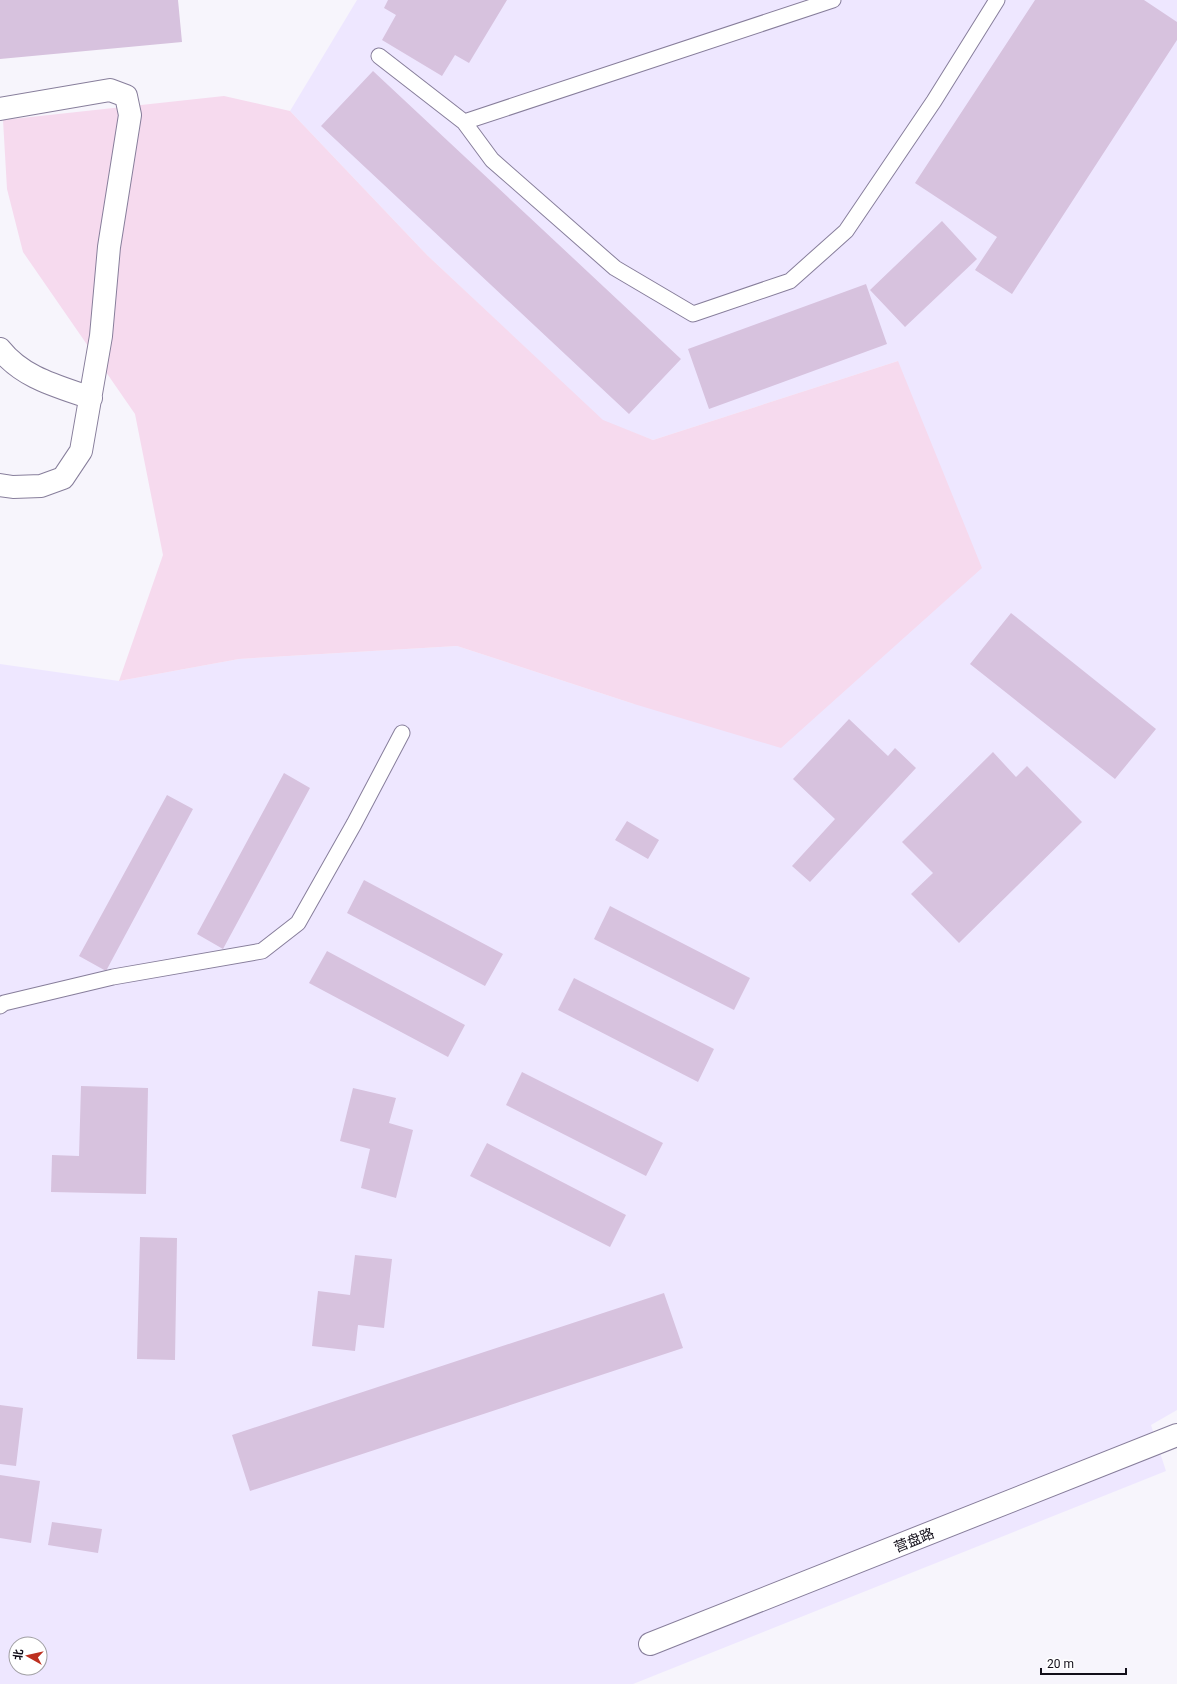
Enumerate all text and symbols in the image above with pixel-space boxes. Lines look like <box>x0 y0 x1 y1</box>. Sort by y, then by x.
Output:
street label: 营盘路 <box>892 1525 936 1555</box>
north arrow <box>8 1636 48 1676</box>
text: 北 <box>11 1648 26 1661</box>
scale bar <box>1041 1650 1126 1676</box>
text: 20 m <box>1047 1657 1074 1671</box>

